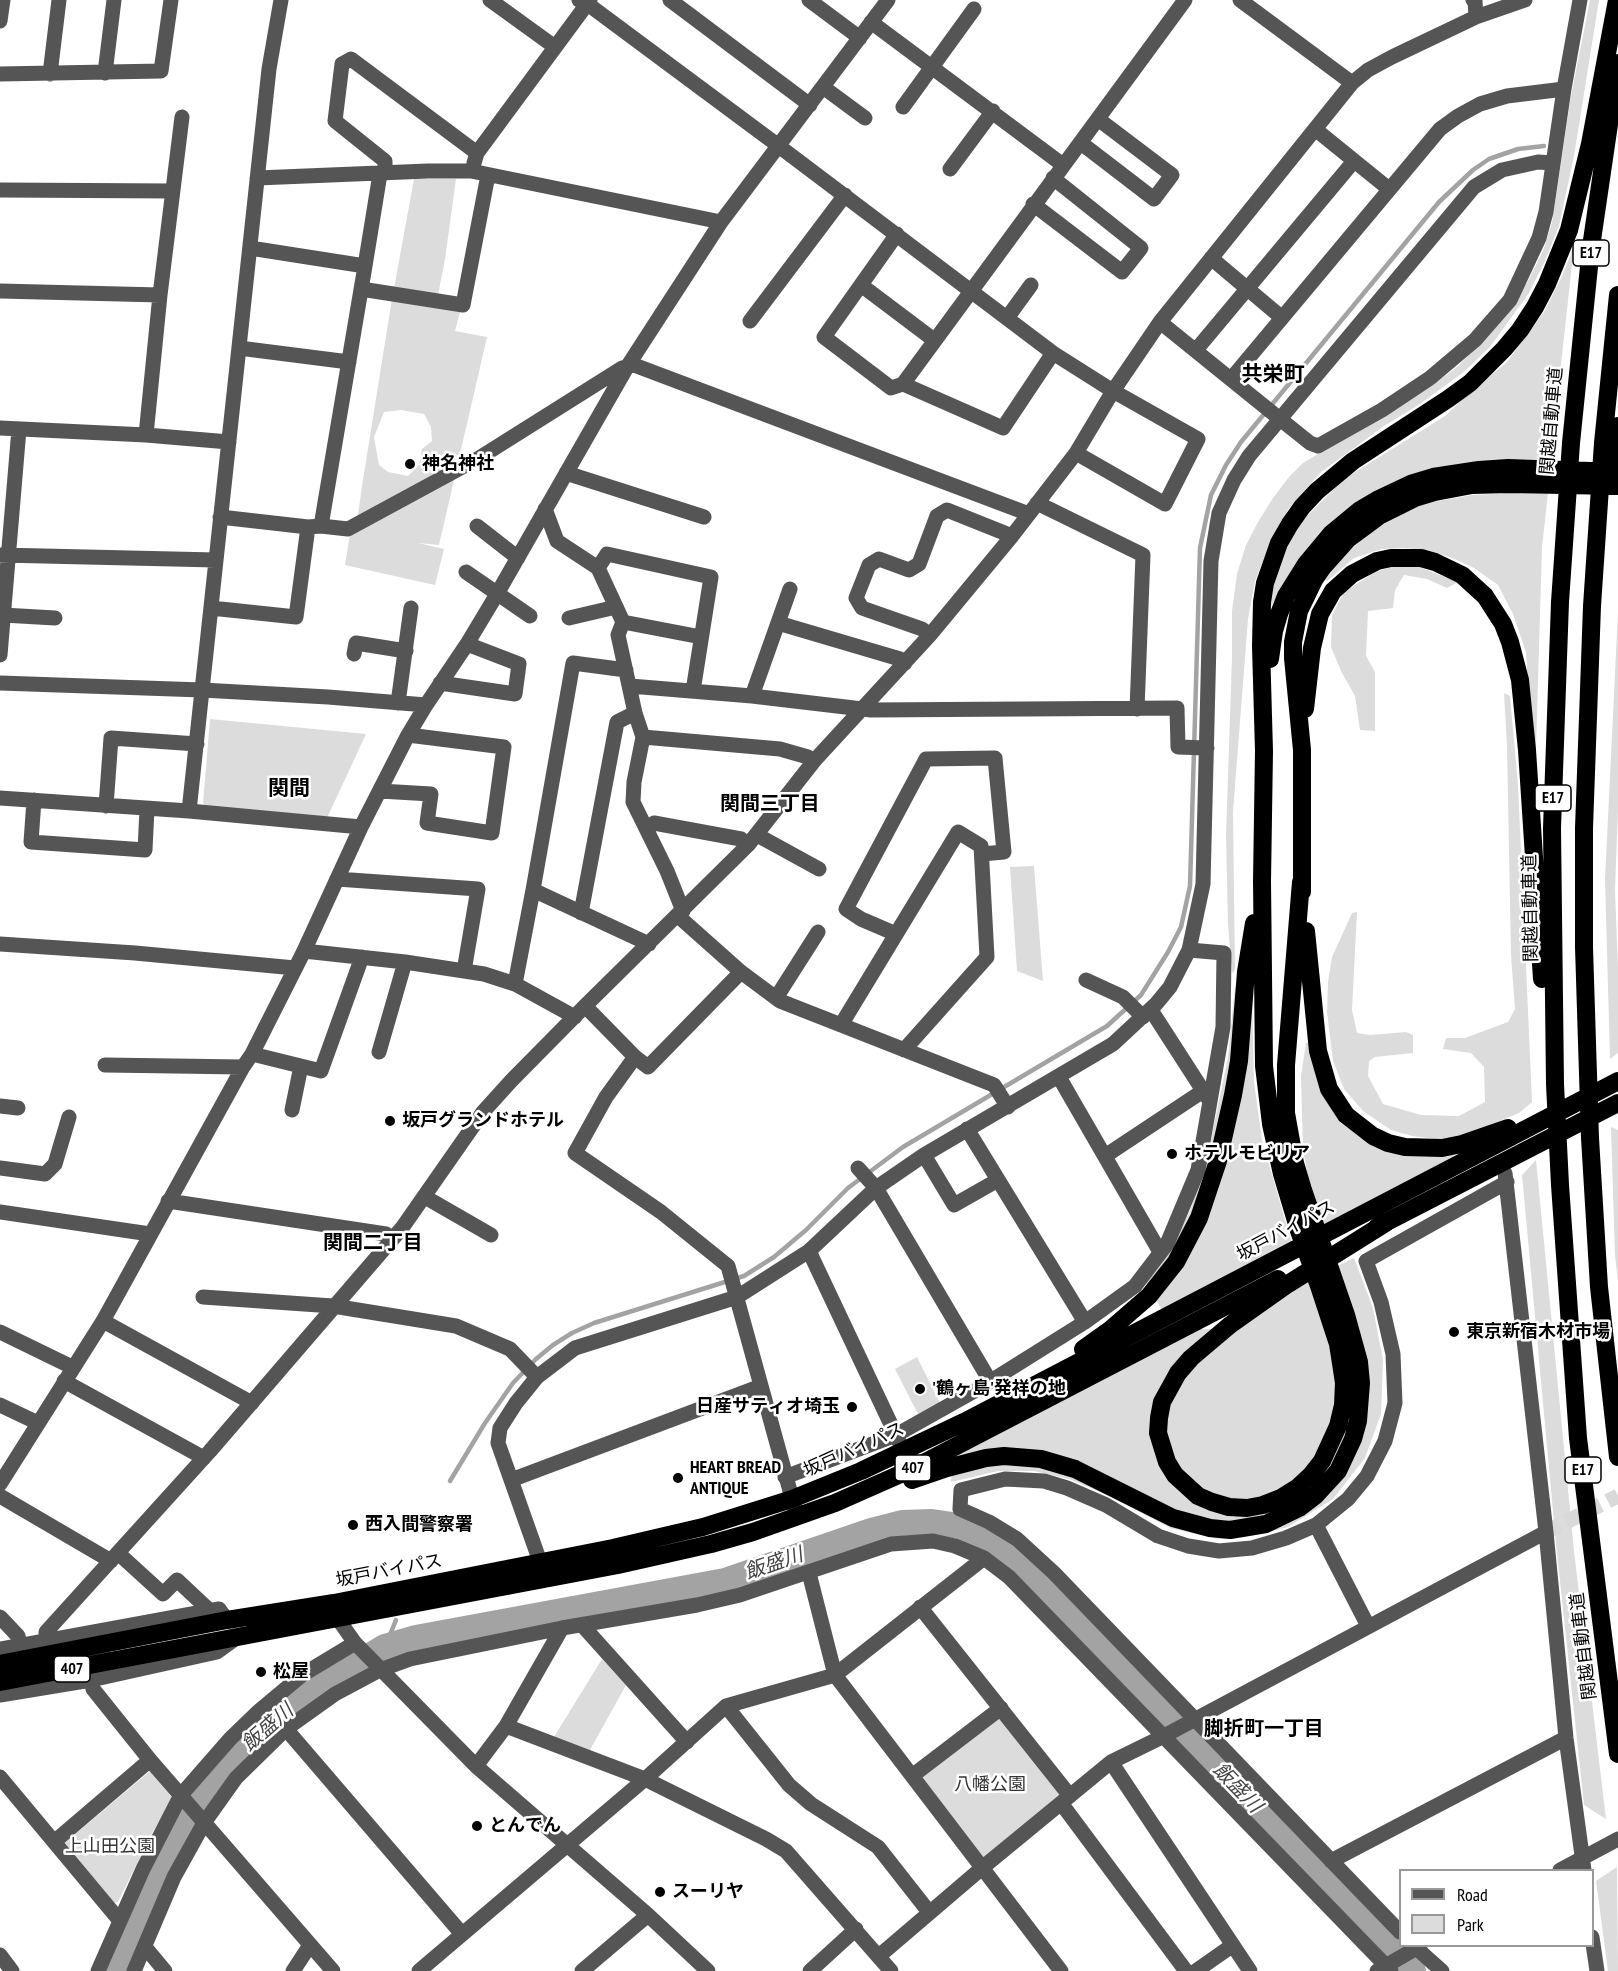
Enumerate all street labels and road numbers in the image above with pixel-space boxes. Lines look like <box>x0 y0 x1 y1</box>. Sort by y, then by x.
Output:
road number: E17 <box>1573 240 1609 266</box>
street label: 関越自動車道 <box>1537 366 1567 476</box>
road number: E17 <box>1535 785 1571 811</box>
street label: 関越自動車道 <box>1519 854 1543 962</box>
street label: 坂戸バイパス <box>1233 1196 1339 1266</box>
street label: 坂戸バイパス <box>800 1418 908 1482</box>
road number: 407 <box>895 1455 931 1481</box>
road number: E17 <box>1565 1457 1601 1483</box>
street label: 坂戸バイパス <box>334 1550 444 1592</box>
street label: 関越自動車道 <box>1567 1591 1601 1701</box>
road number: 407 <box>54 1656 90 1682</box>

